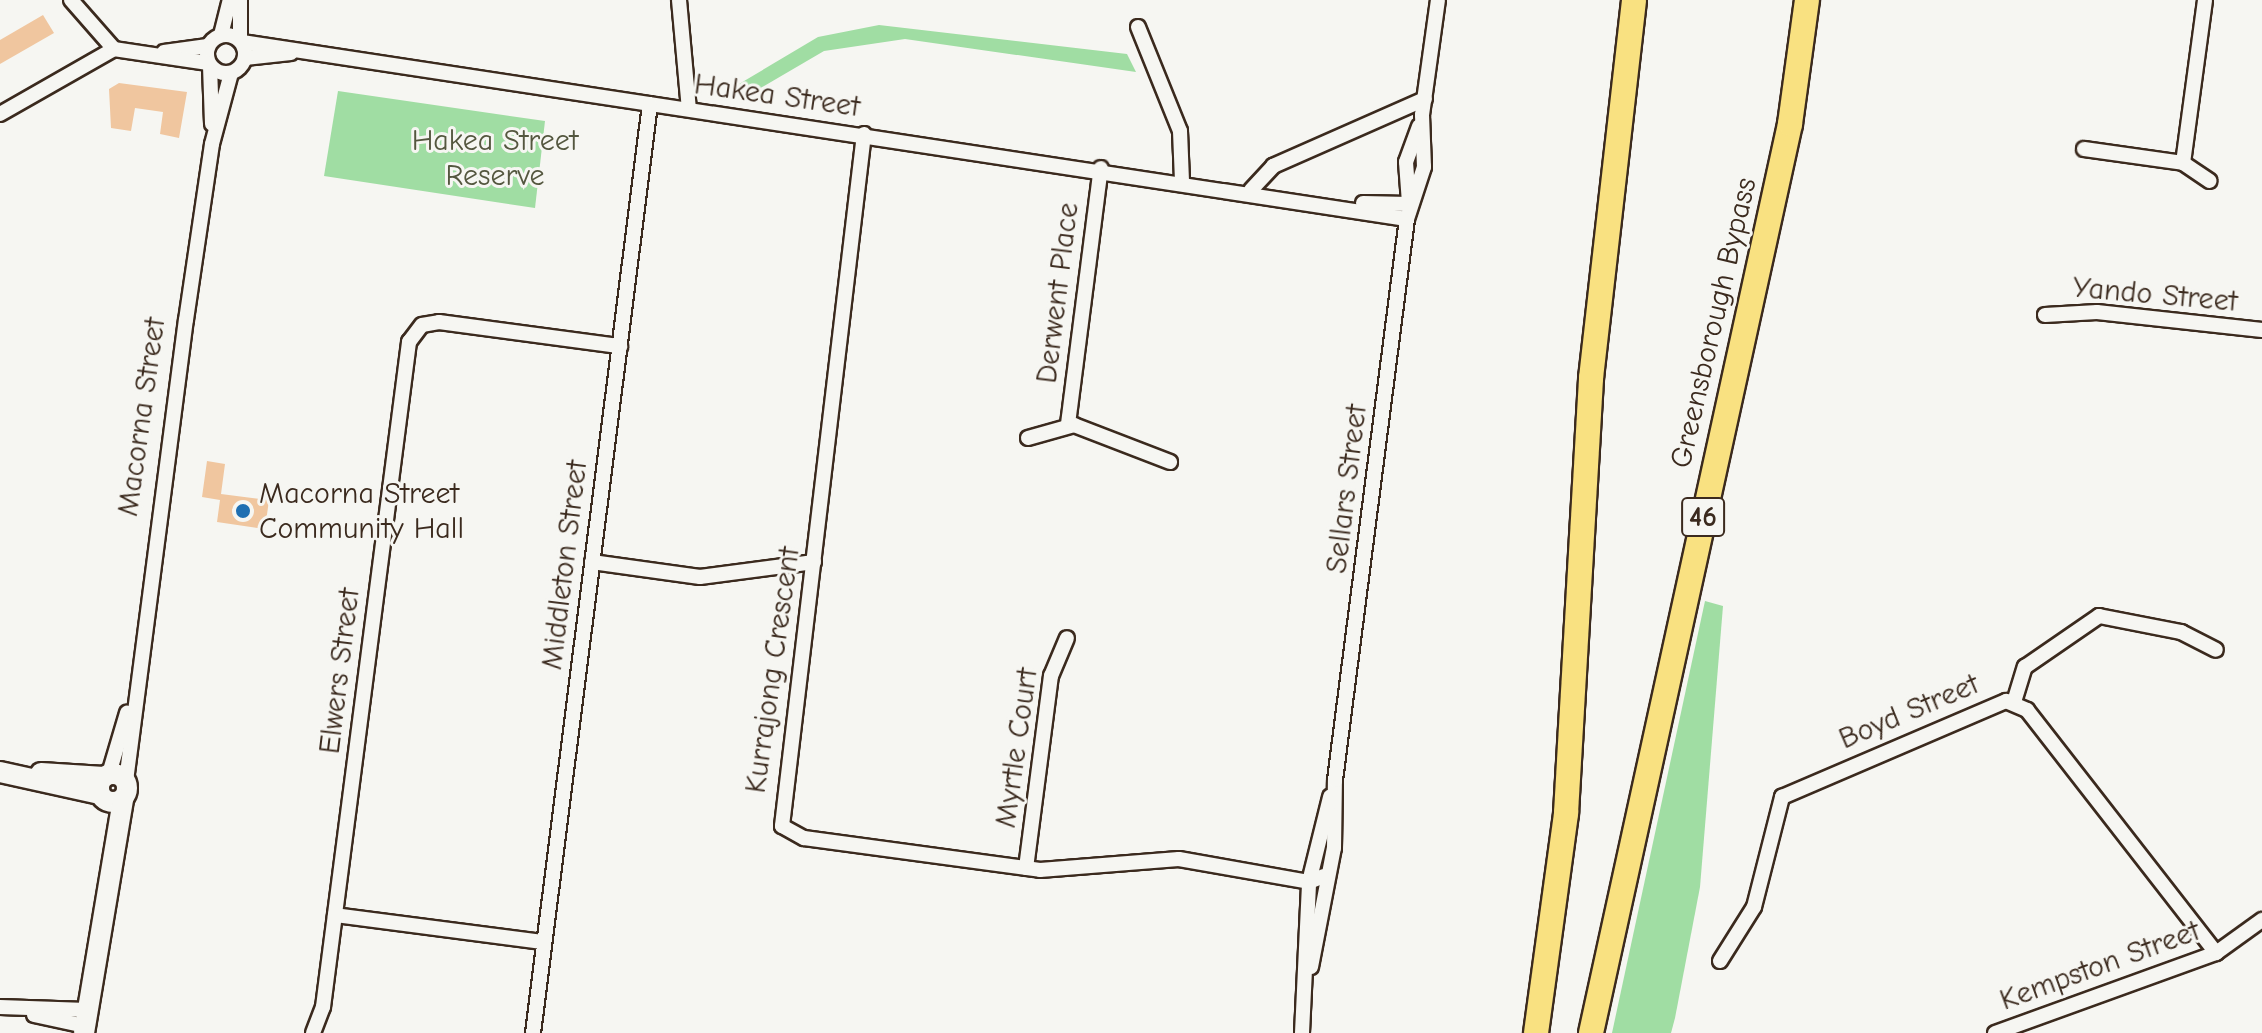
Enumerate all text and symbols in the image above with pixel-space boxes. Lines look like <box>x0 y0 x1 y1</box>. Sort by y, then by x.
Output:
street label: Hakea Street <box>692 67 862 125</box>
park label: Hakea Street Reserve <box>412 123 578 194</box>
street label: Greensborough Bypass <box>1663 174 1765 472</box>
street label: Derwent Place <box>1029 201 1087 385</box>
street label: Yando Street <box>2071 270 2239 320</box>
street label: Macorna Street <box>110 315 174 519</box>
street label: Sellars Street <box>1319 403 1375 575</box>
street label: Middleton Street <box>534 458 596 672</box>
place label: Macorna Street Community Hall <box>259 476 464 546</box>
road number: 46 <box>1681 493 1725 541</box>
marker: Macorna Street Community Hall <box>234 502 252 520</box>
street label: Kurrajong Crescent <box>738 545 808 795</box>
street label: Elwers Street <box>312 586 368 756</box>
street label: Myrtle Court <box>988 666 1046 830</box>
street label: Boyd Street <box>1834 666 1984 758</box>
street label: Kempston Street <box>1995 913 2205 1019</box>

